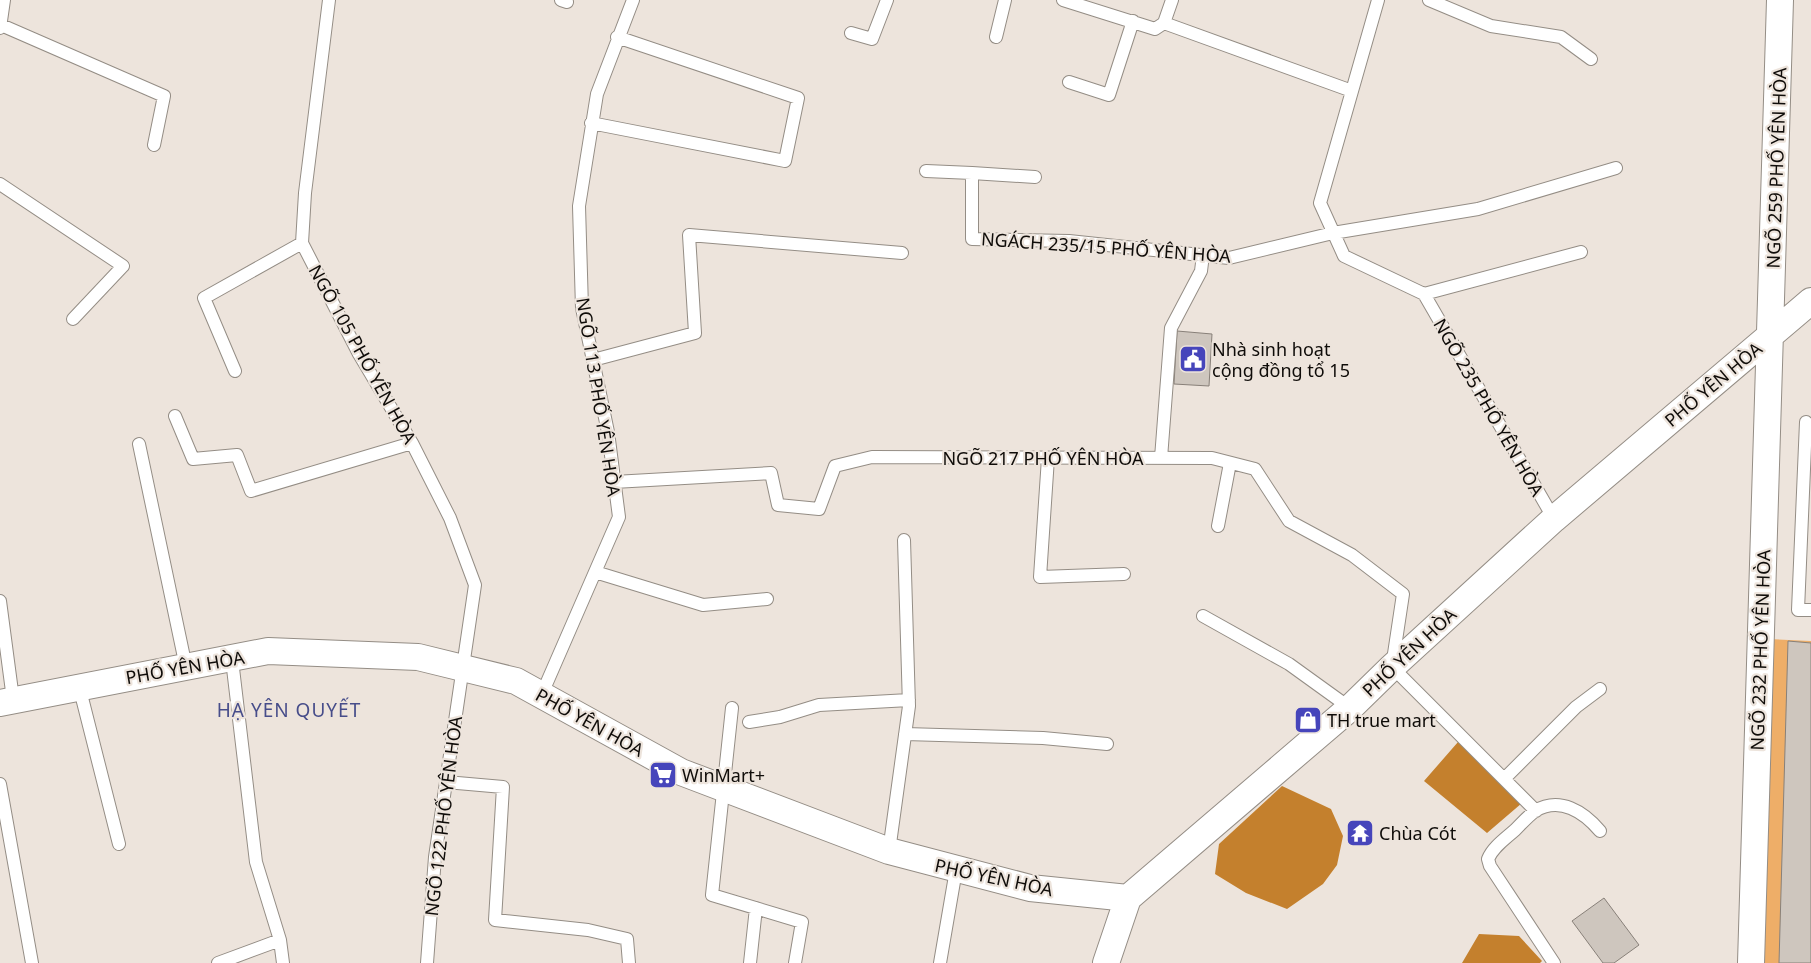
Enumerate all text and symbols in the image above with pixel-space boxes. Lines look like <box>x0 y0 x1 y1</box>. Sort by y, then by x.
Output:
street label: NGÕ 259 PHỐ YÊN HÒA <box>1760 67 1792 269</box>
street label: NGÁCH 235/15 PHỐ YÊN HÒA <box>980 226 1232 268</box>
street label: NGÕ 105 PHỐ YÊN HÒA <box>304 260 422 448</box>
street label: NGÕ 113 PHỐ YÊN HÒA <box>571 296 627 499</box>
street label: NGÕ 235 PHỐ YÊN HÒA <box>1428 314 1550 501</box>
street label: PHỐ YÊN HÒA <box>1659 336 1767 432</box>
place label: Nhà sinh hoạt cộng đồng tổ 15 <box>1212 337 1350 382</box>
public building icon: Nhà sinh hoạt cộng đồng tổ 15 <box>1178 344 1208 374</box>
street label: NGÕ 217 PHỐ YÊN HÒA <box>942 446 1144 470</box>
street label: NGÕ 232 PHỐ YÊN HÒA <box>1744 549 1776 751</box>
street label: PHỐ YÊN HÒA <box>1357 602 1461 702</box>
street label: PHỐ YÊN HÒA <box>124 645 247 689</box>
street label: PHỐ YÊN HÒA <box>532 682 649 762</box>
district label: HẠ YÊN QUYẾT <box>217 697 361 723</box>
shop icon: TH true mart <box>1293 705 1323 735</box>
place label: TH true mart <box>1327 708 1436 732</box>
street label: NGÕ 122 PHỐ YÊN HÒA <box>419 714 467 917</box>
supermarket icon: WinMart+ <box>648 760 678 790</box>
place label: WinMart+ <box>682 763 765 787</box>
temple icon: Chùa Cót <box>1345 818 1375 848</box>
place label: Chùa Cót <box>1379 821 1457 845</box>
street label: PHỐ YÊN HÒA <box>933 853 1056 901</box>

